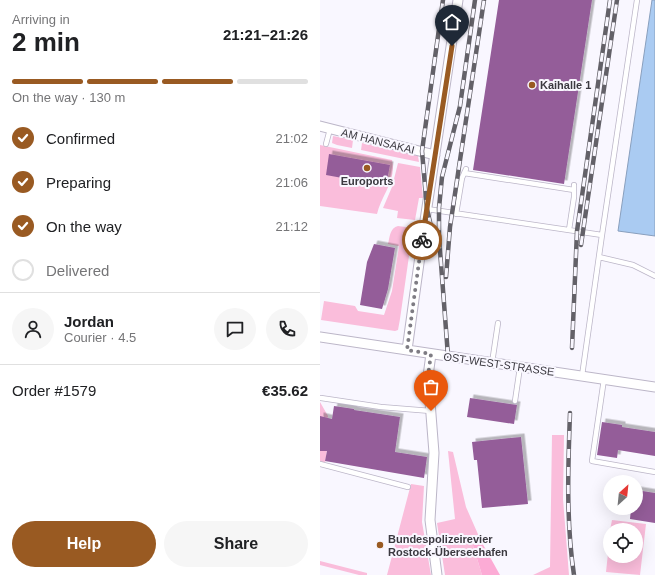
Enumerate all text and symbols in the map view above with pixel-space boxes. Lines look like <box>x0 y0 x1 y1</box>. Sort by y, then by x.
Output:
pin <box>435 5 469 46</box>
icon: home <box>441 11 463 33</box>
text: Arriving in <box>12 12 70 27</box>
text: 21:21–21:26 <box>223 26 308 43</box>
text: 2 min <box>12 27 80 57</box>
place label: Kaihalle 1 <box>540 79 591 91</box>
marker: Kaihalle 1 <box>527 80 537 90</box>
text: On the way · 130 m <box>12 90 125 105</box>
street label: AM HANSAKAI <box>340 126 416 156</box>
icon: check <box>12 127 34 149</box>
text: Confirmed <box>46 130 115 147</box>
text: 21:02 <box>275 131 308 146</box>
marker: Euroports <box>362 163 372 173</box>
icon: check <box>12 171 34 193</box>
text: Preparing <box>46 174 111 191</box>
text: 21:06 <box>275 175 308 190</box>
place label: Euroports <box>341 175 393 187</box>
icon: check <box>12 215 34 237</box>
text: On the way <box>46 218 122 235</box>
text: 21:12 <box>275 219 308 234</box>
courier <box>402 220 442 260</box>
icon: bike <box>411 229 433 251</box>
text: Delivered <box>46 262 109 279</box>
button: person <box>12 308 54 350</box>
button: chat <box>214 308 256 350</box>
button: phone <box>266 308 308 350</box>
text: Jordan <box>64 313 114 330</box>
text: Courier · 4.5 <box>64 330 136 345</box>
street label: OST-WEST-STRASSE <box>443 350 555 378</box>
pin <box>414 370 448 411</box>
icon: bag <box>420 376 442 398</box>
text: Order #1579 <box>12 382 96 399</box>
text: €35.62 <box>262 382 308 399</box>
north arrow <box>603 475 643 515</box>
map controls <box>603 475 643 563</box>
button: Help <box>12 521 156 567</box>
button: Share <box>164 521 308 567</box>
button: locate <box>603 523 643 563</box>
place label: Bundespolizeirevier Rostock-Überseehafen <box>388 533 508 558</box>
marker: Bundespolizeirevier Rostock-Überseehafen <box>375 540 385 550</box>

